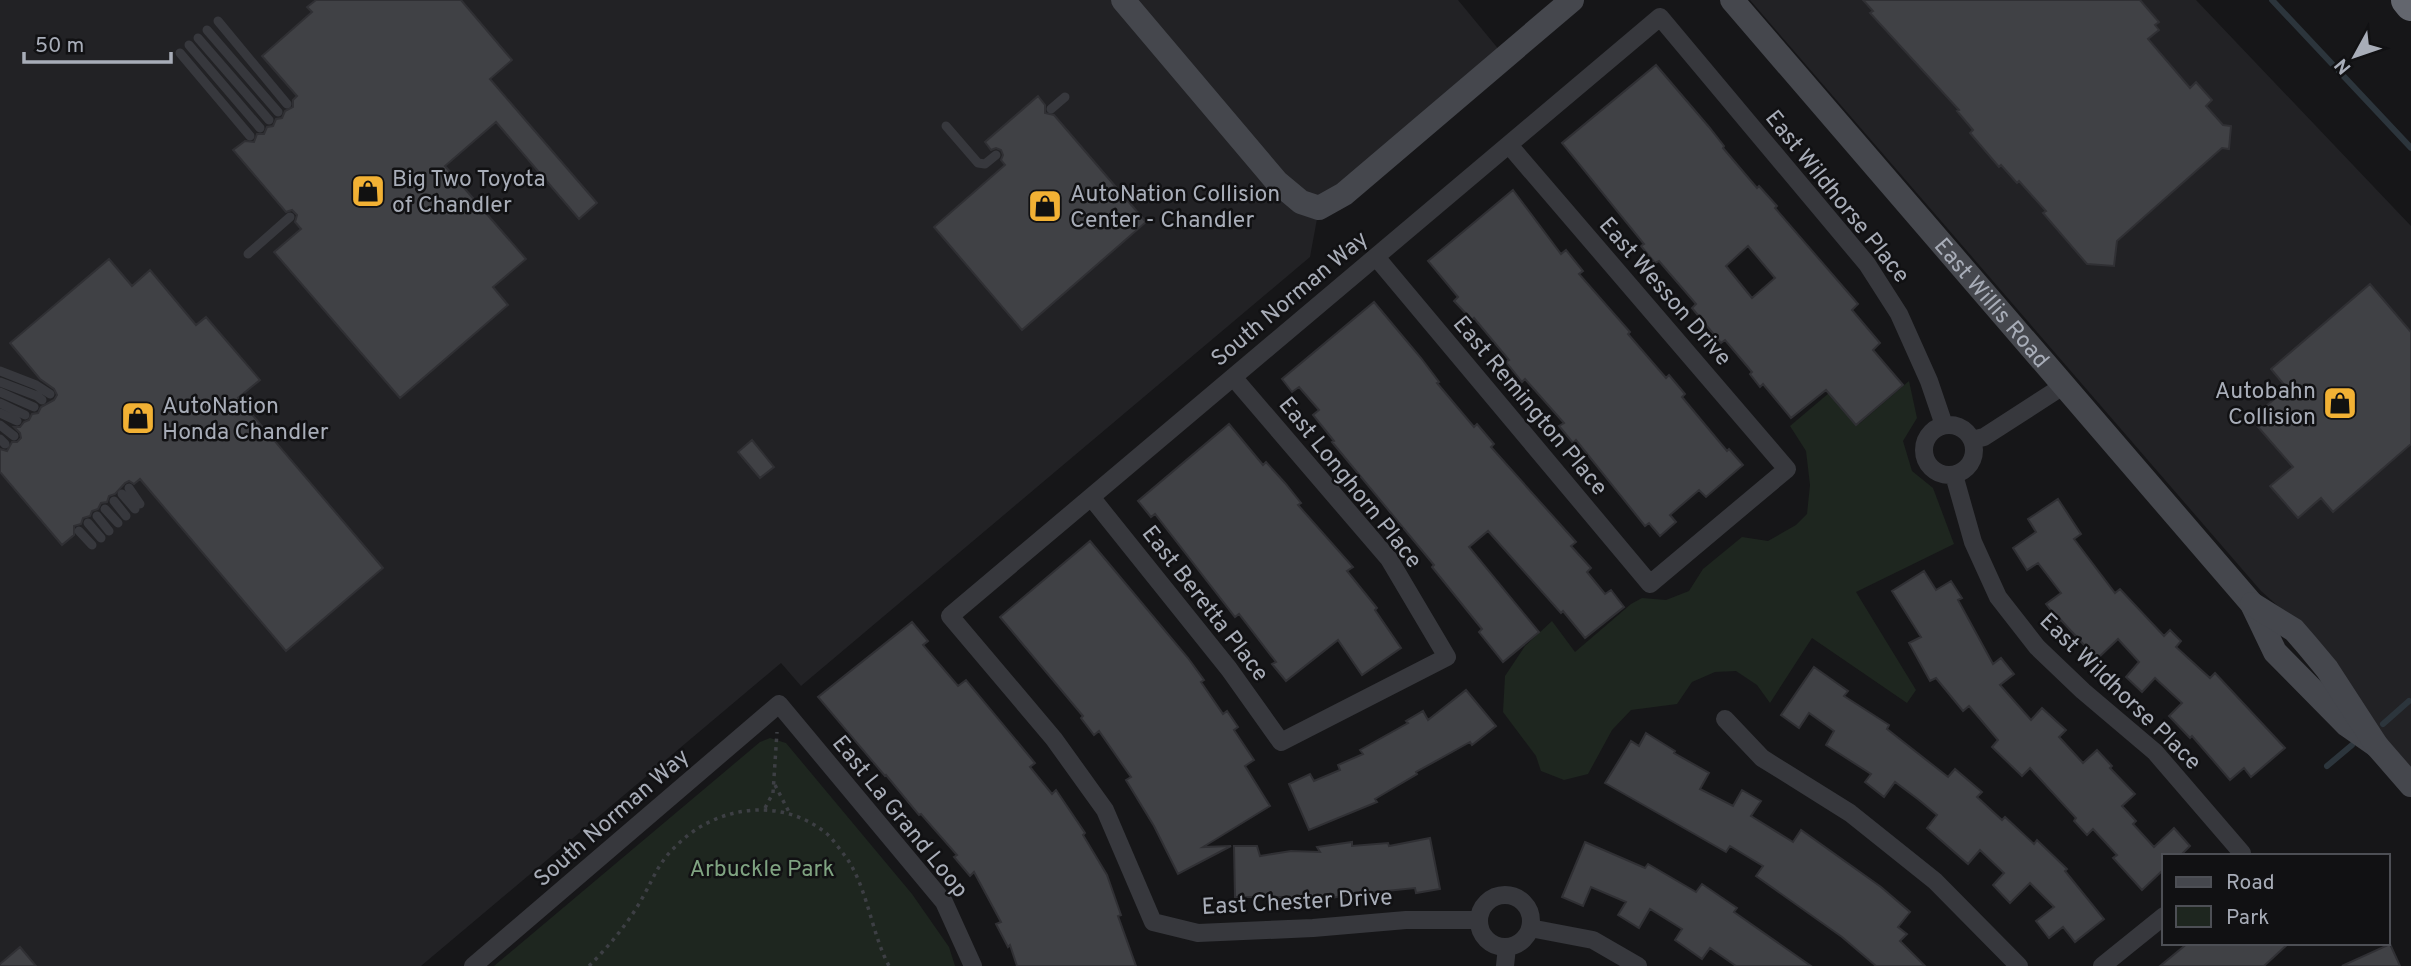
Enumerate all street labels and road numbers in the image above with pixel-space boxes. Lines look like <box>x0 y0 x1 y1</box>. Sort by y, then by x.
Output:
street label: East Wildhorse Place <box>1757 105 1915 290</box>
street label: East Wesson Drive <box>1592 212 1737 373</box>
street label: South Norman Way <box>1206 226 1375 374</box>
street label: East Willis Road <box>1926 233 2054 375</box>
street label: East Remington Place <box>1445 311 1613 502</box>
street label: East Longhorn Place <box>1271 392 1427 575</box>
street label: East Beretta Place <box>1134 521 1274 688</box>
street label: East Wildhorse Place <box>2032 608 2206 778</box>
street label: East La Grand Loop <box>825 730 974 905</box>
street label: South Norman Way <box>529 743 696 894</box>
street label: East Chester Drive <box>1201 884 1393 923</box>

